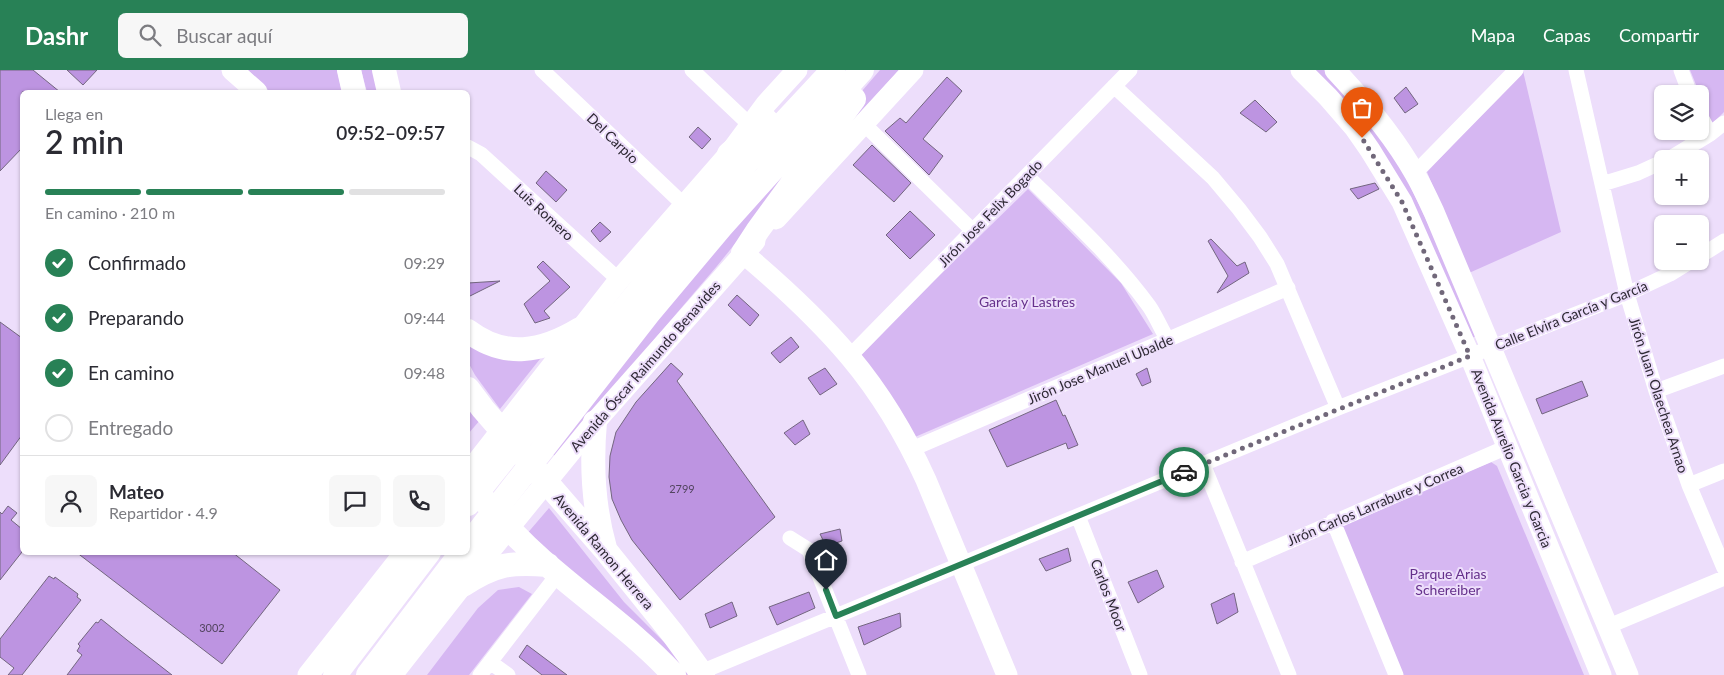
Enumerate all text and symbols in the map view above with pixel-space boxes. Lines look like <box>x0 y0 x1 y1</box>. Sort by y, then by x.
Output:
search box <box>118 13 468 58</box>
text: Dashr <box>25 21 88 50</box>
icon: search <box>136 21 164 49</box>
text: Buscar aquí <box>176 24 272 47</box>
text: Mapa <box>1471 24 1515 46</box>
text: Capas <box>1543 24 1591 46</box>
text: Compartir <box>1619 24 1699 46</box>
map controls <box>1654 85 1709 270</box>
button: layers <box>1654 85 1709 140</box>
pin <box>1341 87 1383 138</box>
icon: bag <box>1348 94 1376 122</box>
text: Llega en <box>45 104 103 123</box>
street label: Del Carpio <box>584 109 642 167</box>
text: 09:52–09:57 <box>336 121 445 144</box>
text: 2 min <box>45 122 124 161</box>
button: + <box>1654 150 1709 205</box>
street label: Jirón Jose Felix Bogado <box>934 156 1046 270</box>
street label: Luis Romero <box>511 180 577 244</box>
text: En camino · 210 m <box>45 203 175 222</box>
button: − <box>1654 215 1709 270</box>
icon: check <box>45 249 73 277</box>
text: Confirmado <box>88 251 186 274</box>
text: 09:29 <box>404 253 445 272</box>
street label: Avenida Óscar Raimundo Benavides <box>566 277 724 455</box>
street label: Calle Elvira García y García <box>1492 277 1650 353</box>
park label: Garcia y Lastres <box>979 293 1075 310</box>
icon: check <box>45 304 73 332</box>
text: Preparando <box>88 306 184 329</box>
text: 09:44 <box>404 308 445 327</box>
street label: Jirón Juan Olaechea Arnao <box>1626 315 1692 475</box>
street label: Jirón Jose Manuel Ubalde <box>1025 331 1175 407</box>
icon: check <box>45 359 73 387</box>
text: En camino <box>88 361 174 384</box>
text: 09:48 <box>404 363 445 382</box>
street label: Avenida Aurelio Garcia y Garcia <box>1468 366 1556 550</box>
text: Entregado <box>88 416 173 439</box>
courier <box>1159 447 1209 497</box>
icon: car <box>1170 458 1198 486</box>
street label: Jirón Carlos Larrabure y Correa <box>1284 459 1466 549</box>
button: person <box>45 475 97 527</box>
button: chat <box>329 475 381 527</box>
button: phone <box>393 475 445 527</box>
text: Mateo <box>109 480 164 503</box>
house number: 2799 <box>669 482 695 495</box>
street label: Avenida Ramon Herrera <box>550 489 658 613</box>
text: Repartidor · 4.9 <box>109 503 218 522</box>
pin <box>805 539 847 590</box>
icon: home <box>812 546 840 574</box>
street label: Carlos Moor <box>1087 556 1131 634</box>
park label: Parque Arias Schereiber <box>1409 565 1487 598</box>
house number: 3002 <box>199 621 225 634</box>

